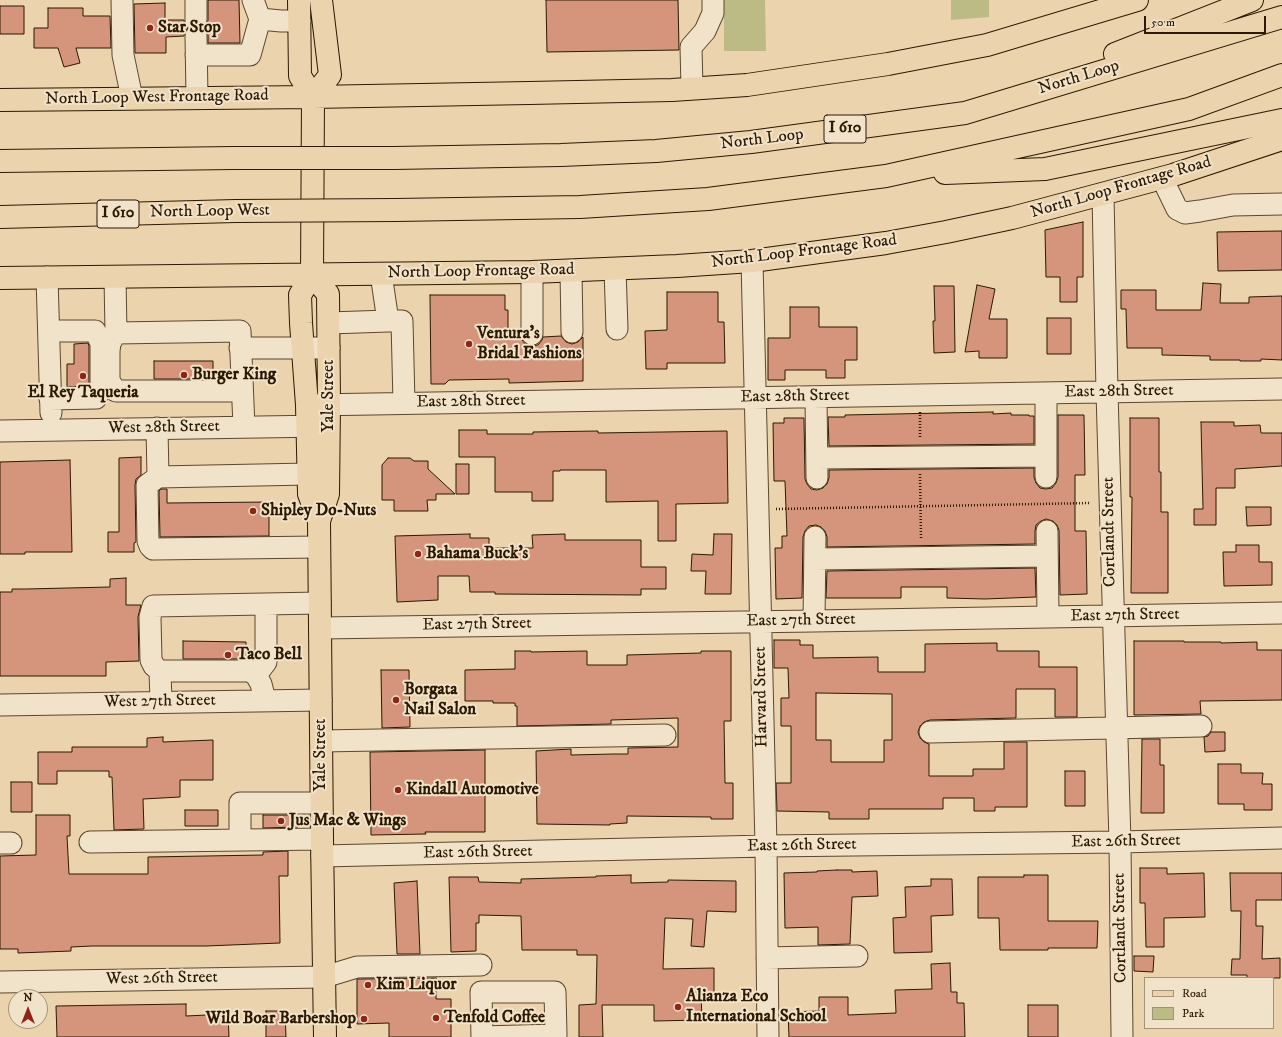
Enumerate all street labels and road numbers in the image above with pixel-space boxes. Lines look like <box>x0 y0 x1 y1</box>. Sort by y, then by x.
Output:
street label: North Loop <box>1036 56 1122 100</box>
street label: North Loop West Frontage Road <box>45 86 269 110</box>
road number: I 610 <box>824 115 866 143</box>
street label: North Loop <box>719 125 805 155</box>
street label: North Loop Frontage Road <box>1028 152 1214 224</box>
road number: I 610 <box>97 200 139 228</box>
street label: North Loop West <box>150 201 270 223</box>
street label: North Loop Frontage Road <box>710 230 898 274</box>
street label: North Loop Frontage Road <box>387 260 575 284</box>
street label: Yale Street <box>319 360 339 432</box>
street label: East 28th Street <box>1064 381 1174 403</box>
street label: East 28th Street <box>740 386 850 408</box>
street label: East 28th Street <box>416 391 526 413</box>
street label: West 28th Street <box>108 417 220 439</box>
street label: Cortlandt Street <box>1099 477 1121 587</box>
street label: East 27th Street <box>1070 605 1180 627</box>
street label: East 27th Street <box>746 610 856 632</box>
street label: East 27th Street <box>422 614 532 636</box>
street label: Harvard Street <box>751 646 773 748</box>
street label: West 27th Street <box>104 691 216 713</box>
street label: Yale Street <box>311 719 331 791</box>
street label: East 26th Street <box>1071 831 1181 853</box>
street label: East 26th Street <box>747 835 857 857</box>
street label: East 26th Street <box>423 842 533 864</box>
street label: Cortlandt Street <box>1110 873 1132 983</box>
street label: West 26th Street <box>106 968 218 990</box>

